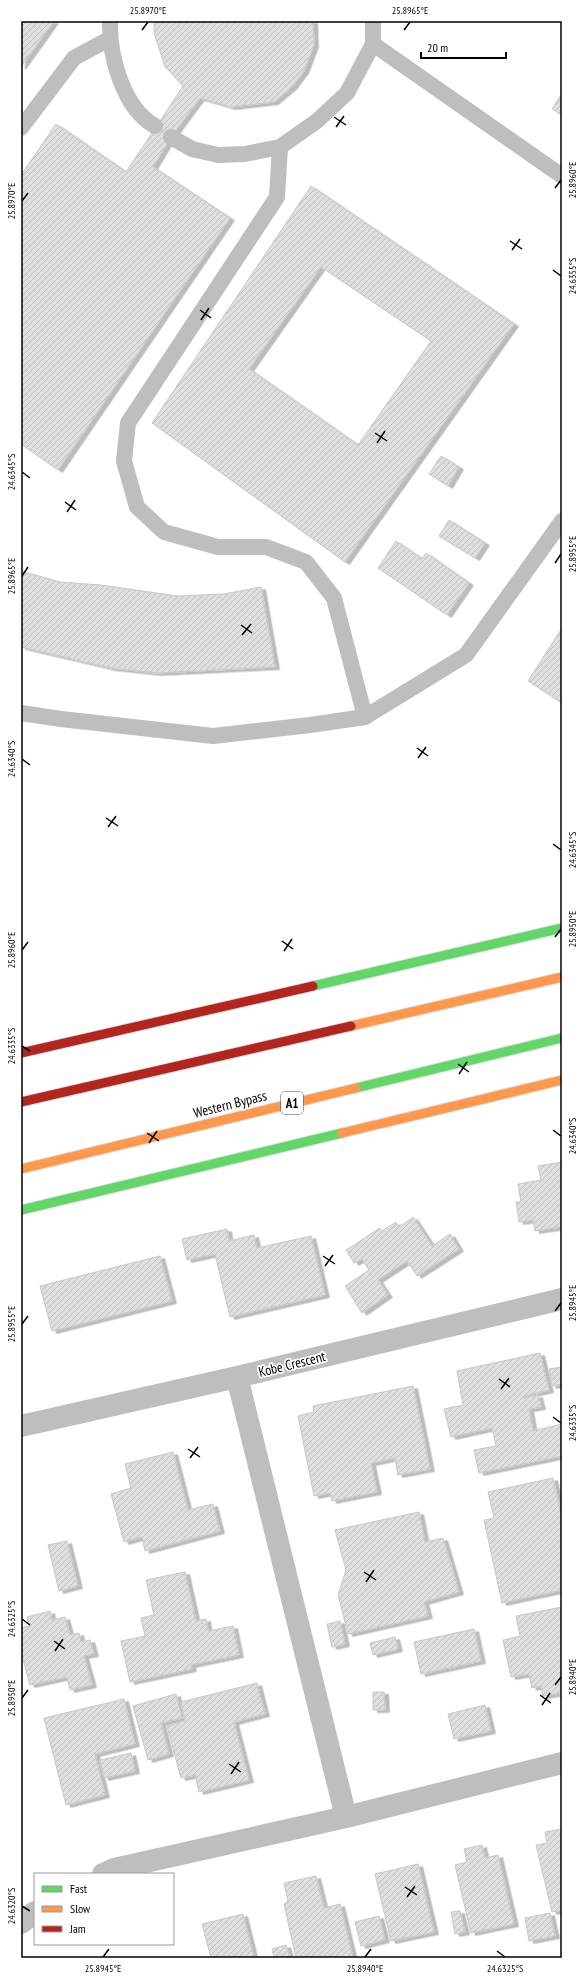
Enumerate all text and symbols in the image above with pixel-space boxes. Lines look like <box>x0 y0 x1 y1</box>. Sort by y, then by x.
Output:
text: 25.8970°E <box>130 4 166 17</box>
text: 25.8965°E <box>392 4 428 17</box>
scale bar <box>421 34 506 60</box>
text: 20 m <box>427 40 448 55</box>
text: 25.8960°E <box>566 162 579 198</box>
text: 25.8970°E <box>5 183 18 219</box>
text: 24.6355°S <box>566 258 579 294</box>
text: 24.6345°S <box>5 454 18 490</box>
text: 25.8955°E <box>566 536 579 572</box>
text: 25.8965°E <box>5 558 18 594</box>
text: 24.6340°S <box>5 741 18 777</box>
text: 24.6345°S <box>566 832 579 868</box>
text: 25.8950°E <box>566 911 579 947</box>
text: 25.8960°E <box>5 932 18 968</box>
text: 24.6335°S <box>5 1028 18 1064</box>
street label: Western Bypass <box>191 1086 269 1122</box>
road number: A1 <box>281 1092 303 1114</box>
text: 24.6340°S <box>566 1118 579 1154</box>
text: 25.8945°E <box>566 1285 579 1321</box>
text: 25.8955°E <box>5 1306 18 1342</box>
street label: Kobe Crescent <box>257 1347 327 1381</box>
text: 24.6335°S <box>566 1405 579 1441</box>
text: 24.6325°S <box>5 1601 18 1637</box>
text: 25.8940°E <box>566 1659 579 1695</box>
text: 25.8950°E <box>5 1680 18 1716</box>
legend <box>34 1873 174 1945</box>
text: Fast <box>70 1881 88 1896</box>
text: 24.6320°S <box>5 1888 18 1924</box>
text: Slow <box>70 1901 91 1916</box>
text: Jam <box>69 1921 86 1936</box>
text: 25.8945°E <box>85 1962 121 1975</box>
text: 25.8940°E <box>347 1962 383 1975</box>
text: 24.6325°S <box>487 1962 523 1975</box>

